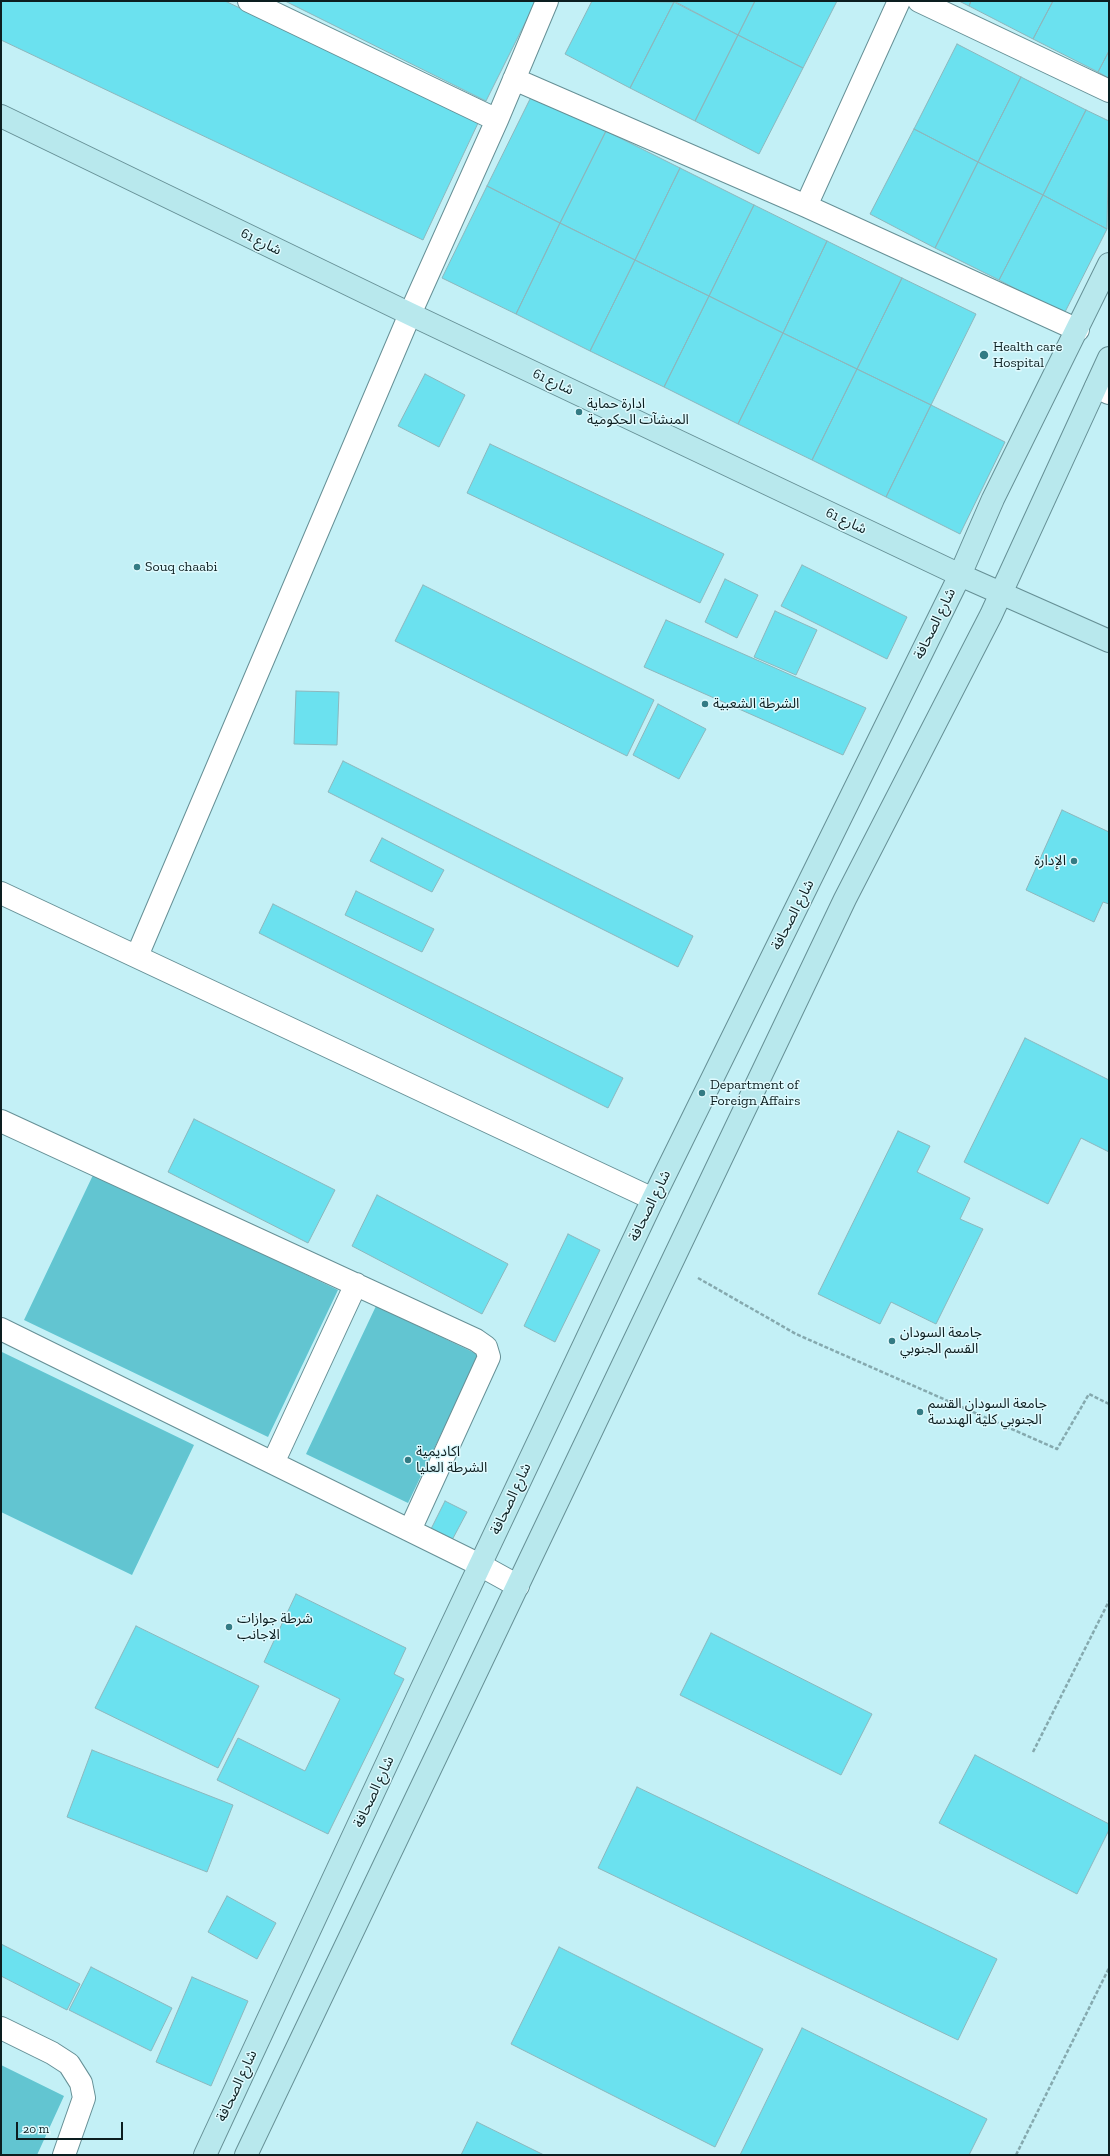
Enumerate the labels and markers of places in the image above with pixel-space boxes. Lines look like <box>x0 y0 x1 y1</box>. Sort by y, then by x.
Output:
place label: Health care Hospital <box>993 339 1062 372</box>
marker: Health care Hospital <box>978 349 990 361</box>
place label: ادارة حماية المنشآت الحكومية <box>587 396 689 428</box>
marker: ادارة حماية المنشآت الحكومية <box>574 407 584 417</box>
place label: Souq chaabi <box>145 559 217 575</box>
marker: Souq chaabi <box>132 562 142 572</box>
place label: الشرطة الشعبية <box>713 696 799 712</box>
marker: الشرطة الشعبية <box>700 699 710 709</box>
place label: الإدارة <box>1034 853 1066 869</box>
marker: الإدارة <box>1069 856 1079 866</box>
place label: Department of Foreign Affairs <box>710 1077 800 1110</box>
marker: Department of Foreign Affairs <box>697 1088 707 1098</box>
place label: جامعة السودان القسم الجنوبي <box>900 1325 982 1358</box>
marker: جامعة السودان القسم الجنوبي <box>887 1336 897 1346</box>
place label: جامعة السودان القسم الجنوبي كلية الهندسة <box>928 1396 1047 1428</box>
marker: جامعة السودان القسم الجنوبي كلية الهندسة <box>915 1407 925 1417</box>
place label: اكاديمية الشرطة العليا <box>416 1444 487 1476</box>
marker: اكاديمية الشرطة العليا <box>403 1455 413 1465</box>
place label: شرطة جوازات الاجانب <box>237 1611 313 1644</box>
marker: شرطة جوازات الاجانب <box>224 1622 234 1632</box>

